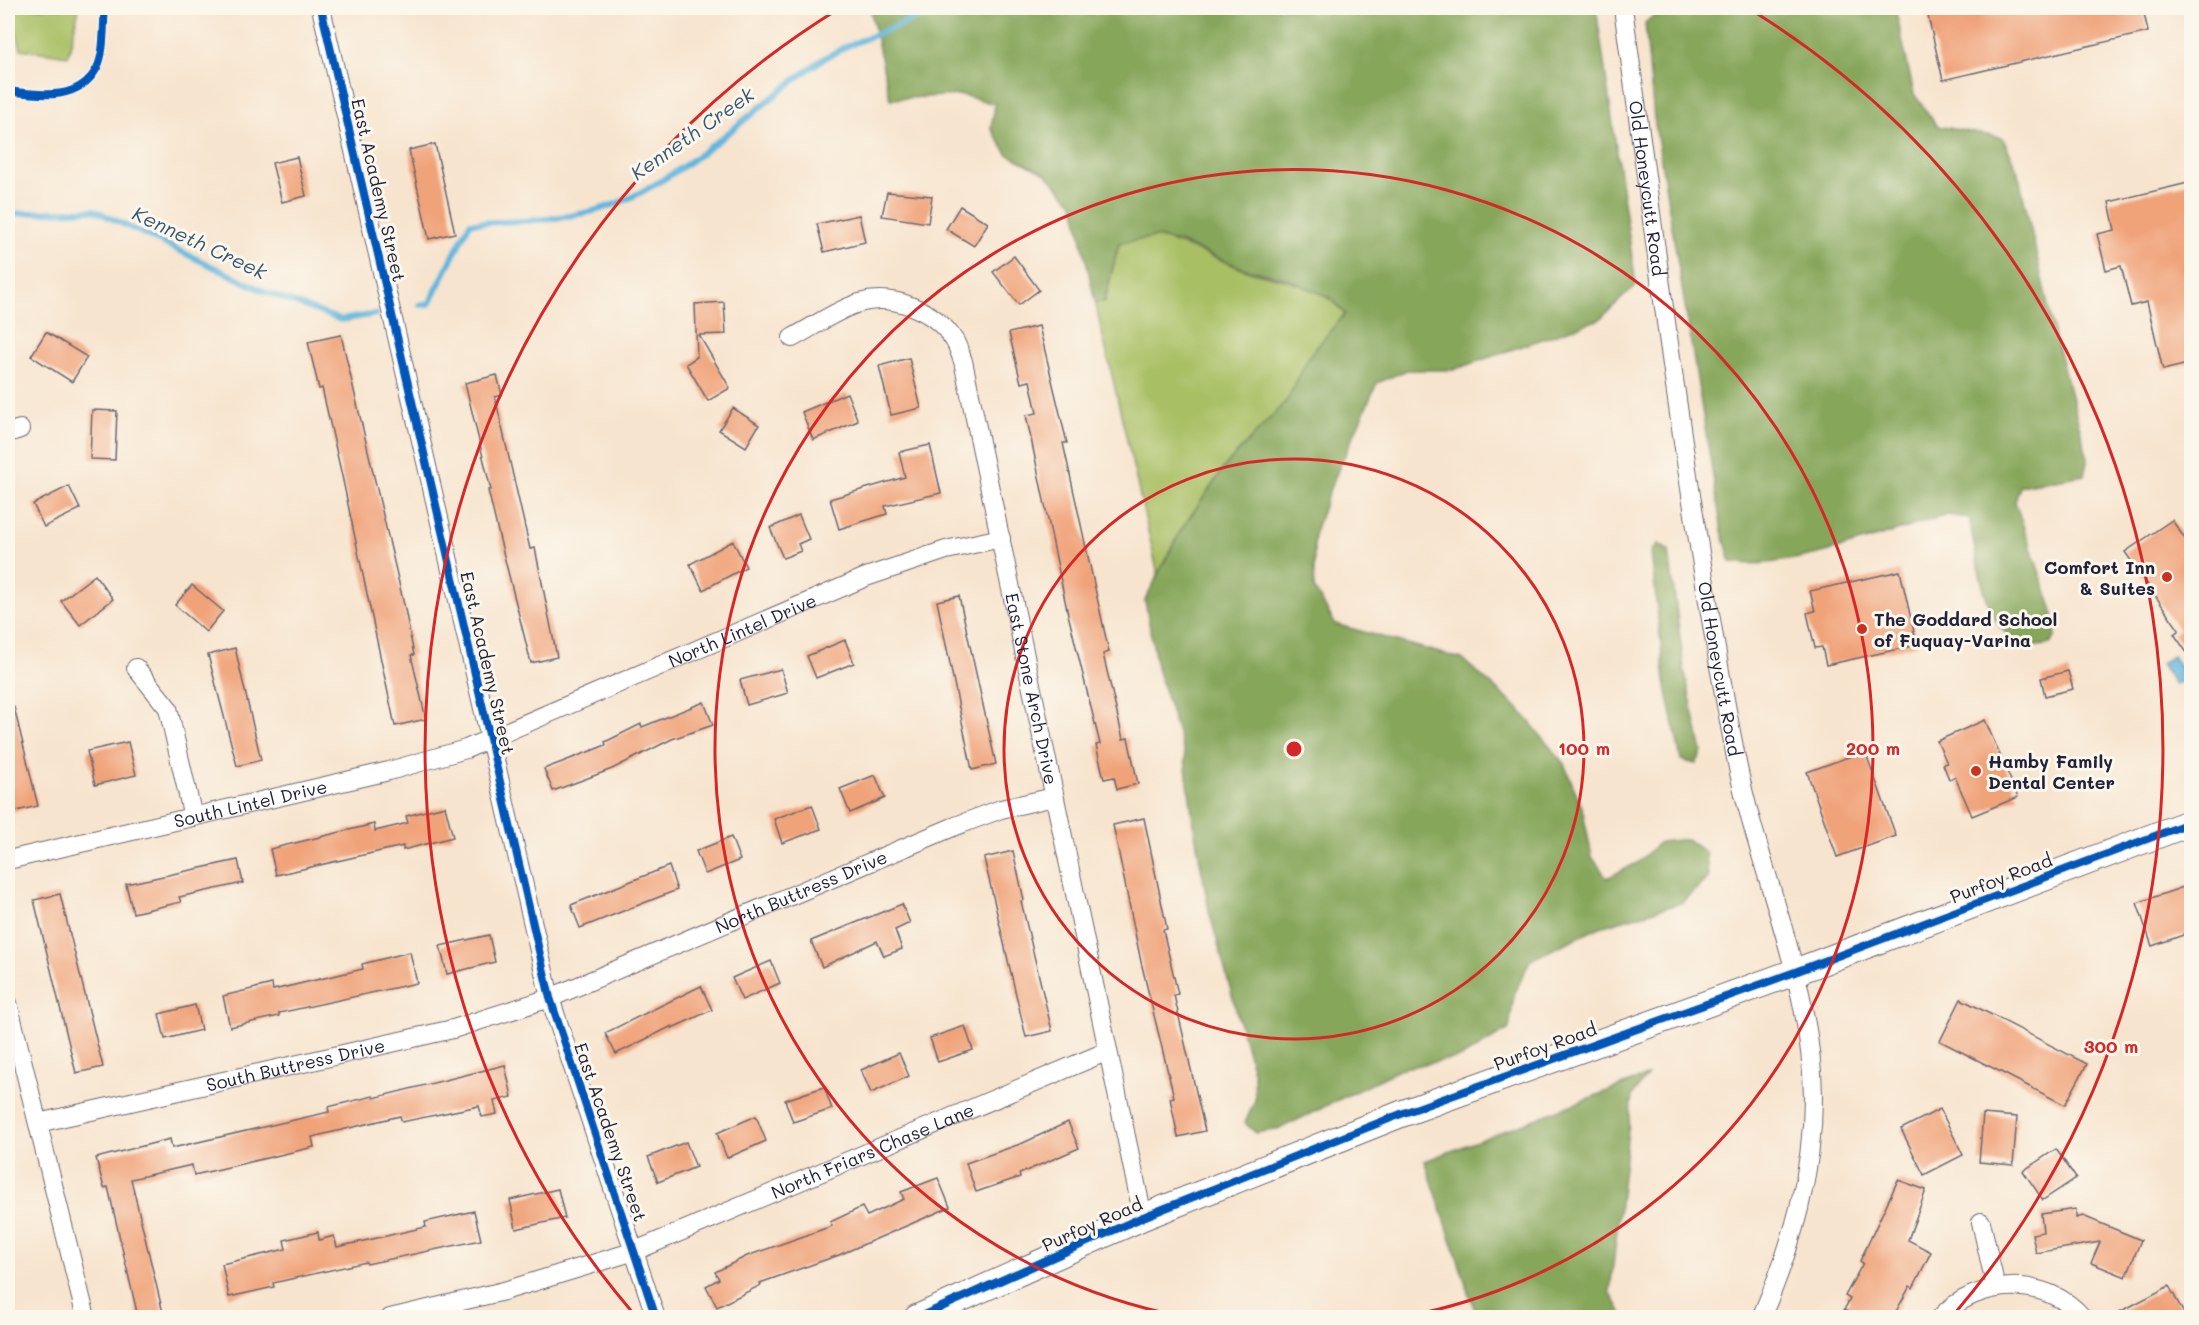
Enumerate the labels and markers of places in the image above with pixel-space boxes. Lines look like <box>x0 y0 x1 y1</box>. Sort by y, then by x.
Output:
place label: Comfort Inn & Suites <box>2044 555 2155 600</box>
marker: Comfort Inn & Suites <box>2160 570 2174 584</box>
place label: The Goddard School of Fuquay-Varina <box>1874 607 2057 652</box>
marker: The Goddard School of Fuquay-Varina <box>1855 622 1869 636</box>
centre of rings <box>1284 739 1304 759</box>
place label: Hamby Family Dental Center <box>1988 749 2115 794</box>
marker: Hamby Family Dental Center <box>1969 764 1983 778</box>

